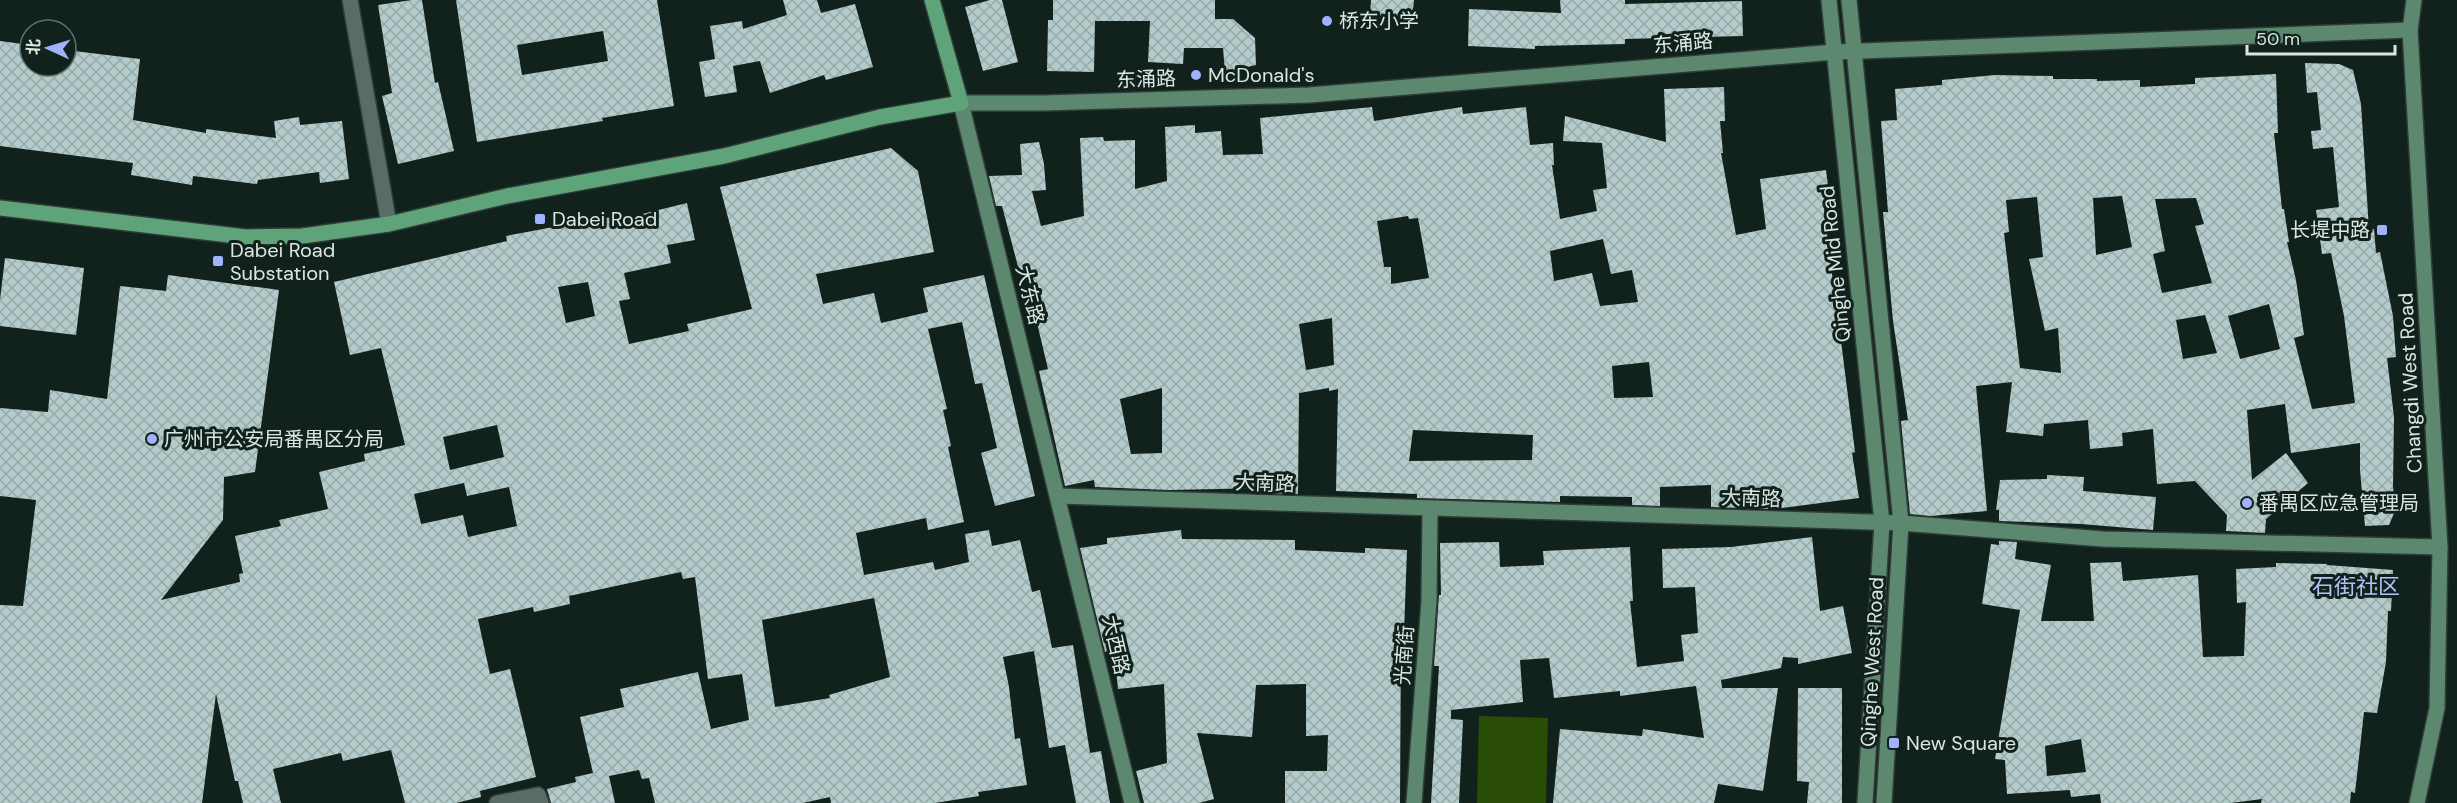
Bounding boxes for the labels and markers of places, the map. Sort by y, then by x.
place label: 桥东小学 [1339,8,1419,34]
marker: 桥东小学 [1320,14,1334,28]
place label: McDonald's [1208,62,1314,88]
marker: McDonald's [1189,68,1203,82]
place label: Dabei Road [552,206,657,232]
marker: Dabei Road [533,212,547,226]
place label: 长堤中路 [2290,217,2370,243]
marker: 长堤中路 [2375,223,2389,237]
place label: Dabei Road Substation [230,237,335,286]
marker: Dabei Road Substation [211,254,225,268]
place label: 广州市公安局番禺区分局 [164,426,384,452]
marker: 广州市公安局番禺区分局 [145,432,159,446]
place label: 番禺区应急管理局 [2259,490,2419,516]
marker: 番禺区应急管理局 [2240,496,2254,510]
place label: New Square [1906,730,2016,756]
marker: New Square [1887,736,1901,750]

